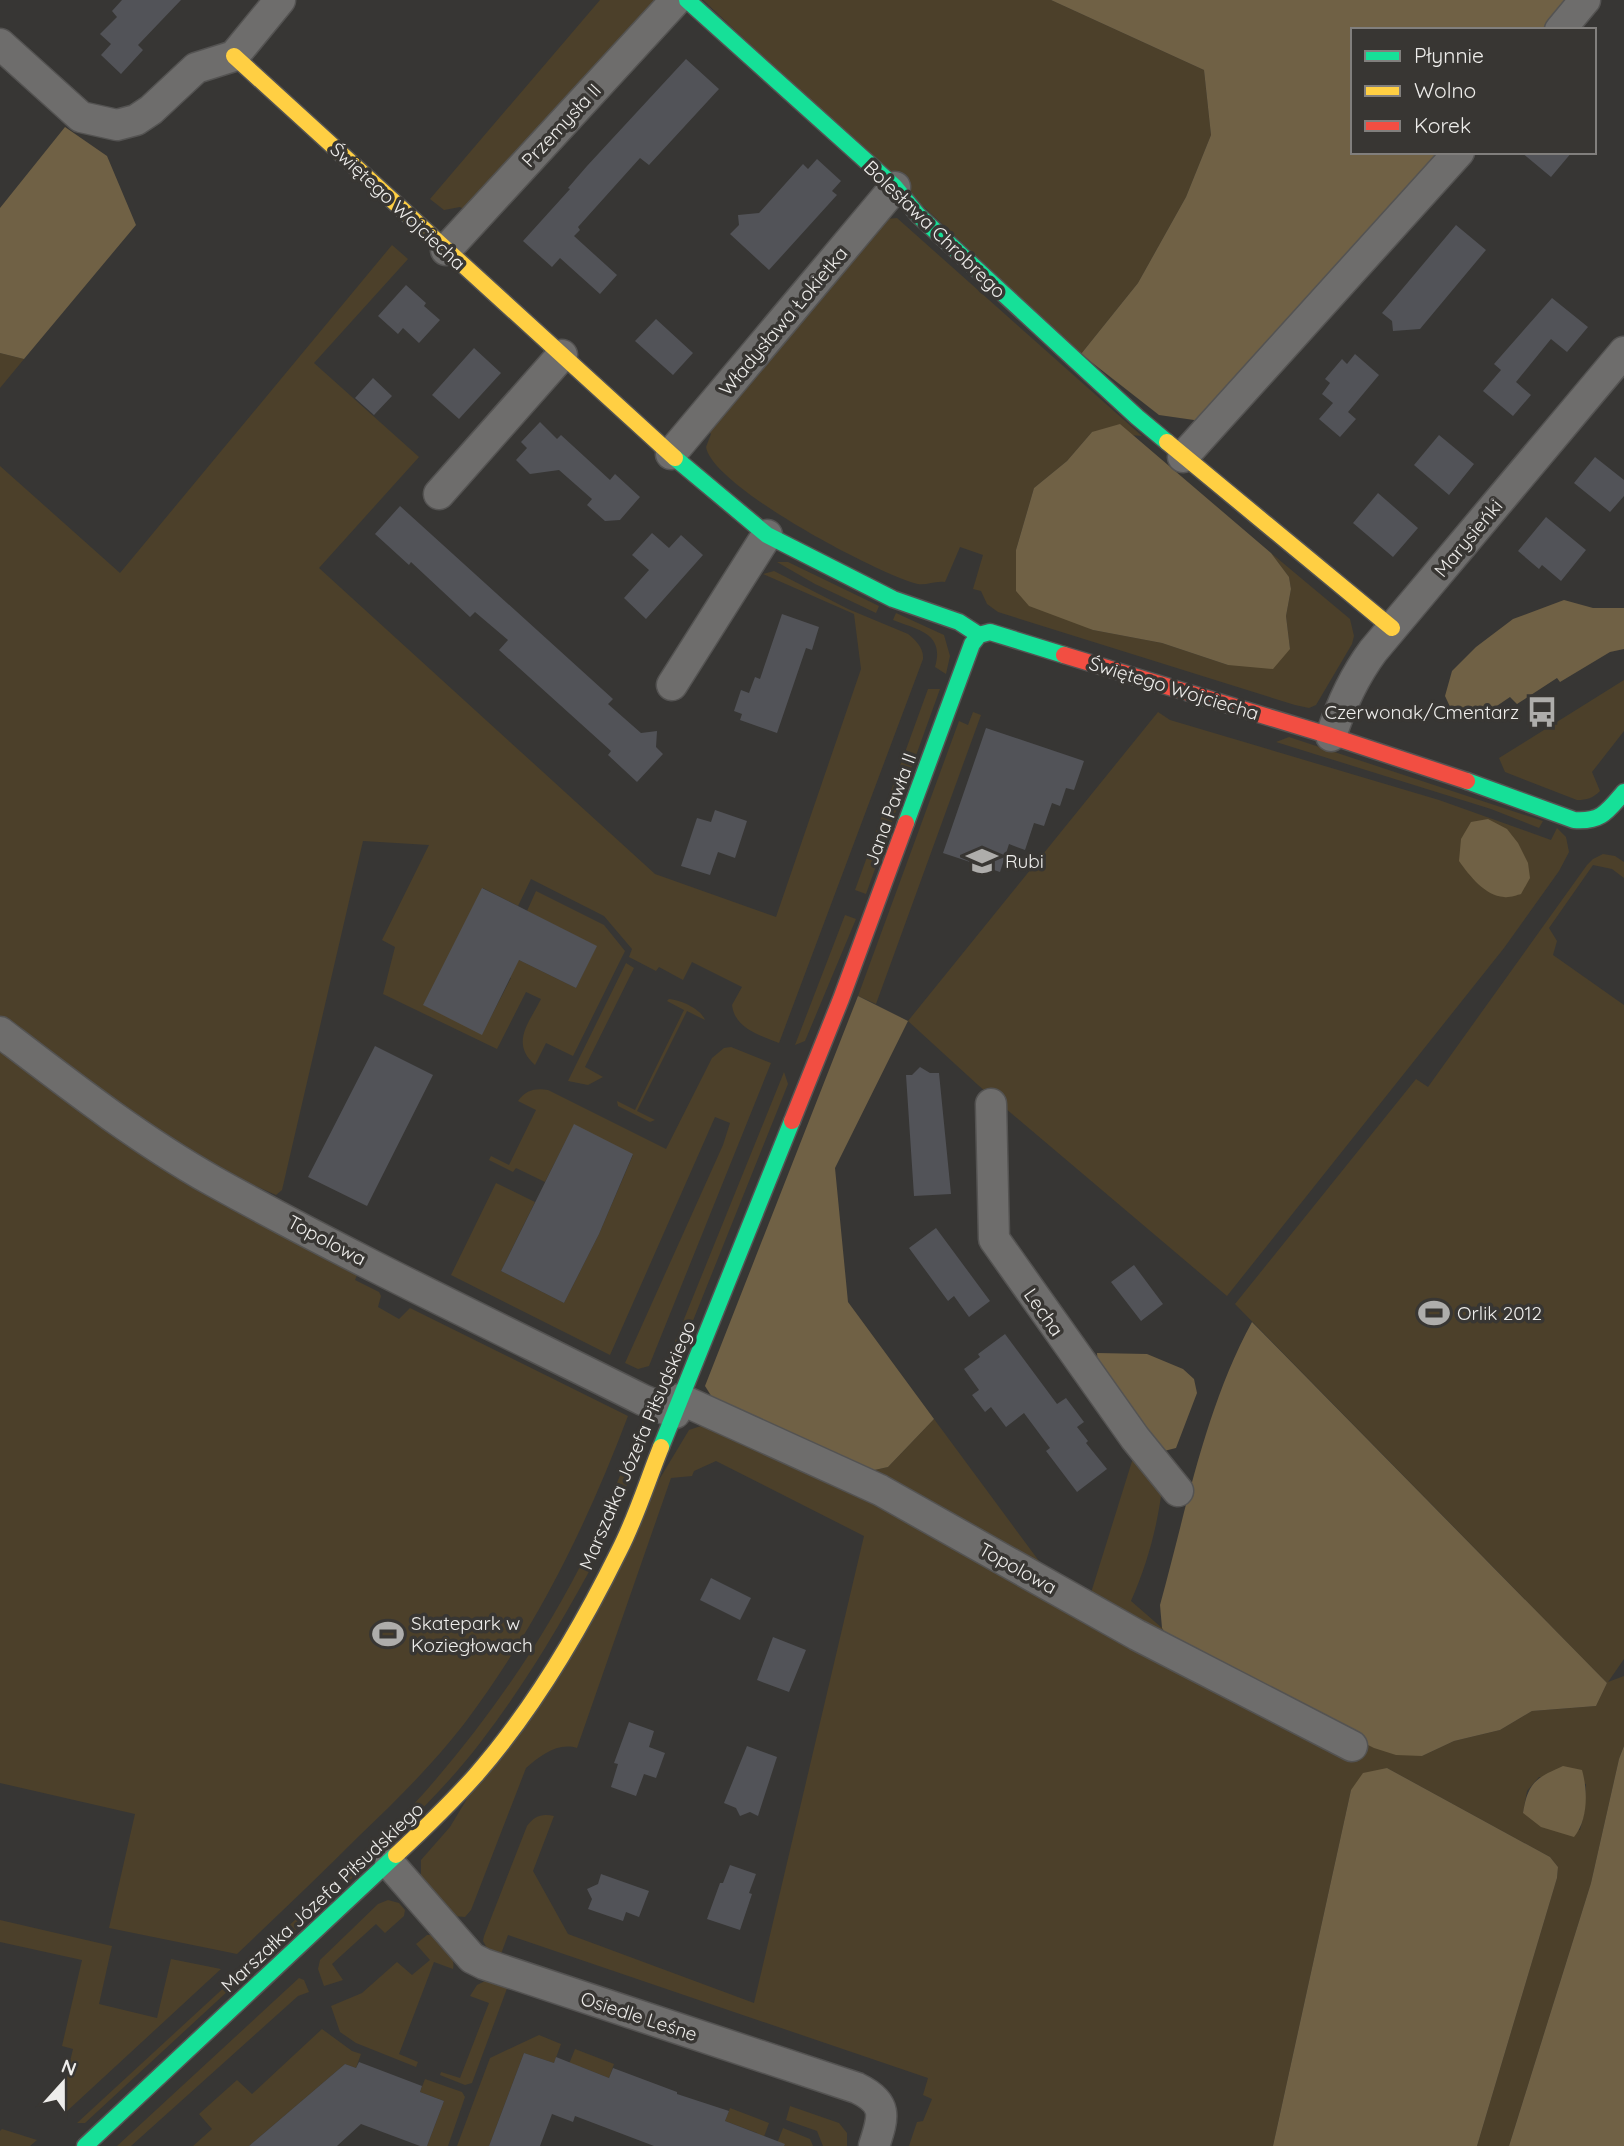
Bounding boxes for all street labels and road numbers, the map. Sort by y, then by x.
street label: Przemysła II [516,78,606,172]
street label: Świętego Wojciecha [325,137,471,275]
street label: Bolesława Chrobrego [859,155,1011,303]
street label: Władysława Łokietka [714,241,852,401]
street label: Marysieńki [1429,494,1507,582]
street label: Świętego Wojciecha [1086,651,1262,725]
street label: Jana Pawła II [859,750,921,868]
street label: Topolowa [284,1209,370,1271]
street label: Lecha [1019,1283,1069,1341]
street label: Marszałka Józefa Piłsudskiego [574,1317,700,1573]
street label: Topolowa [975,1537,1061,1599]
street label: Marszałka Józefa Piłsudskiego [216,1797,428,1997]
street label: Osiedle Leśne [578,1986,700,2046]

